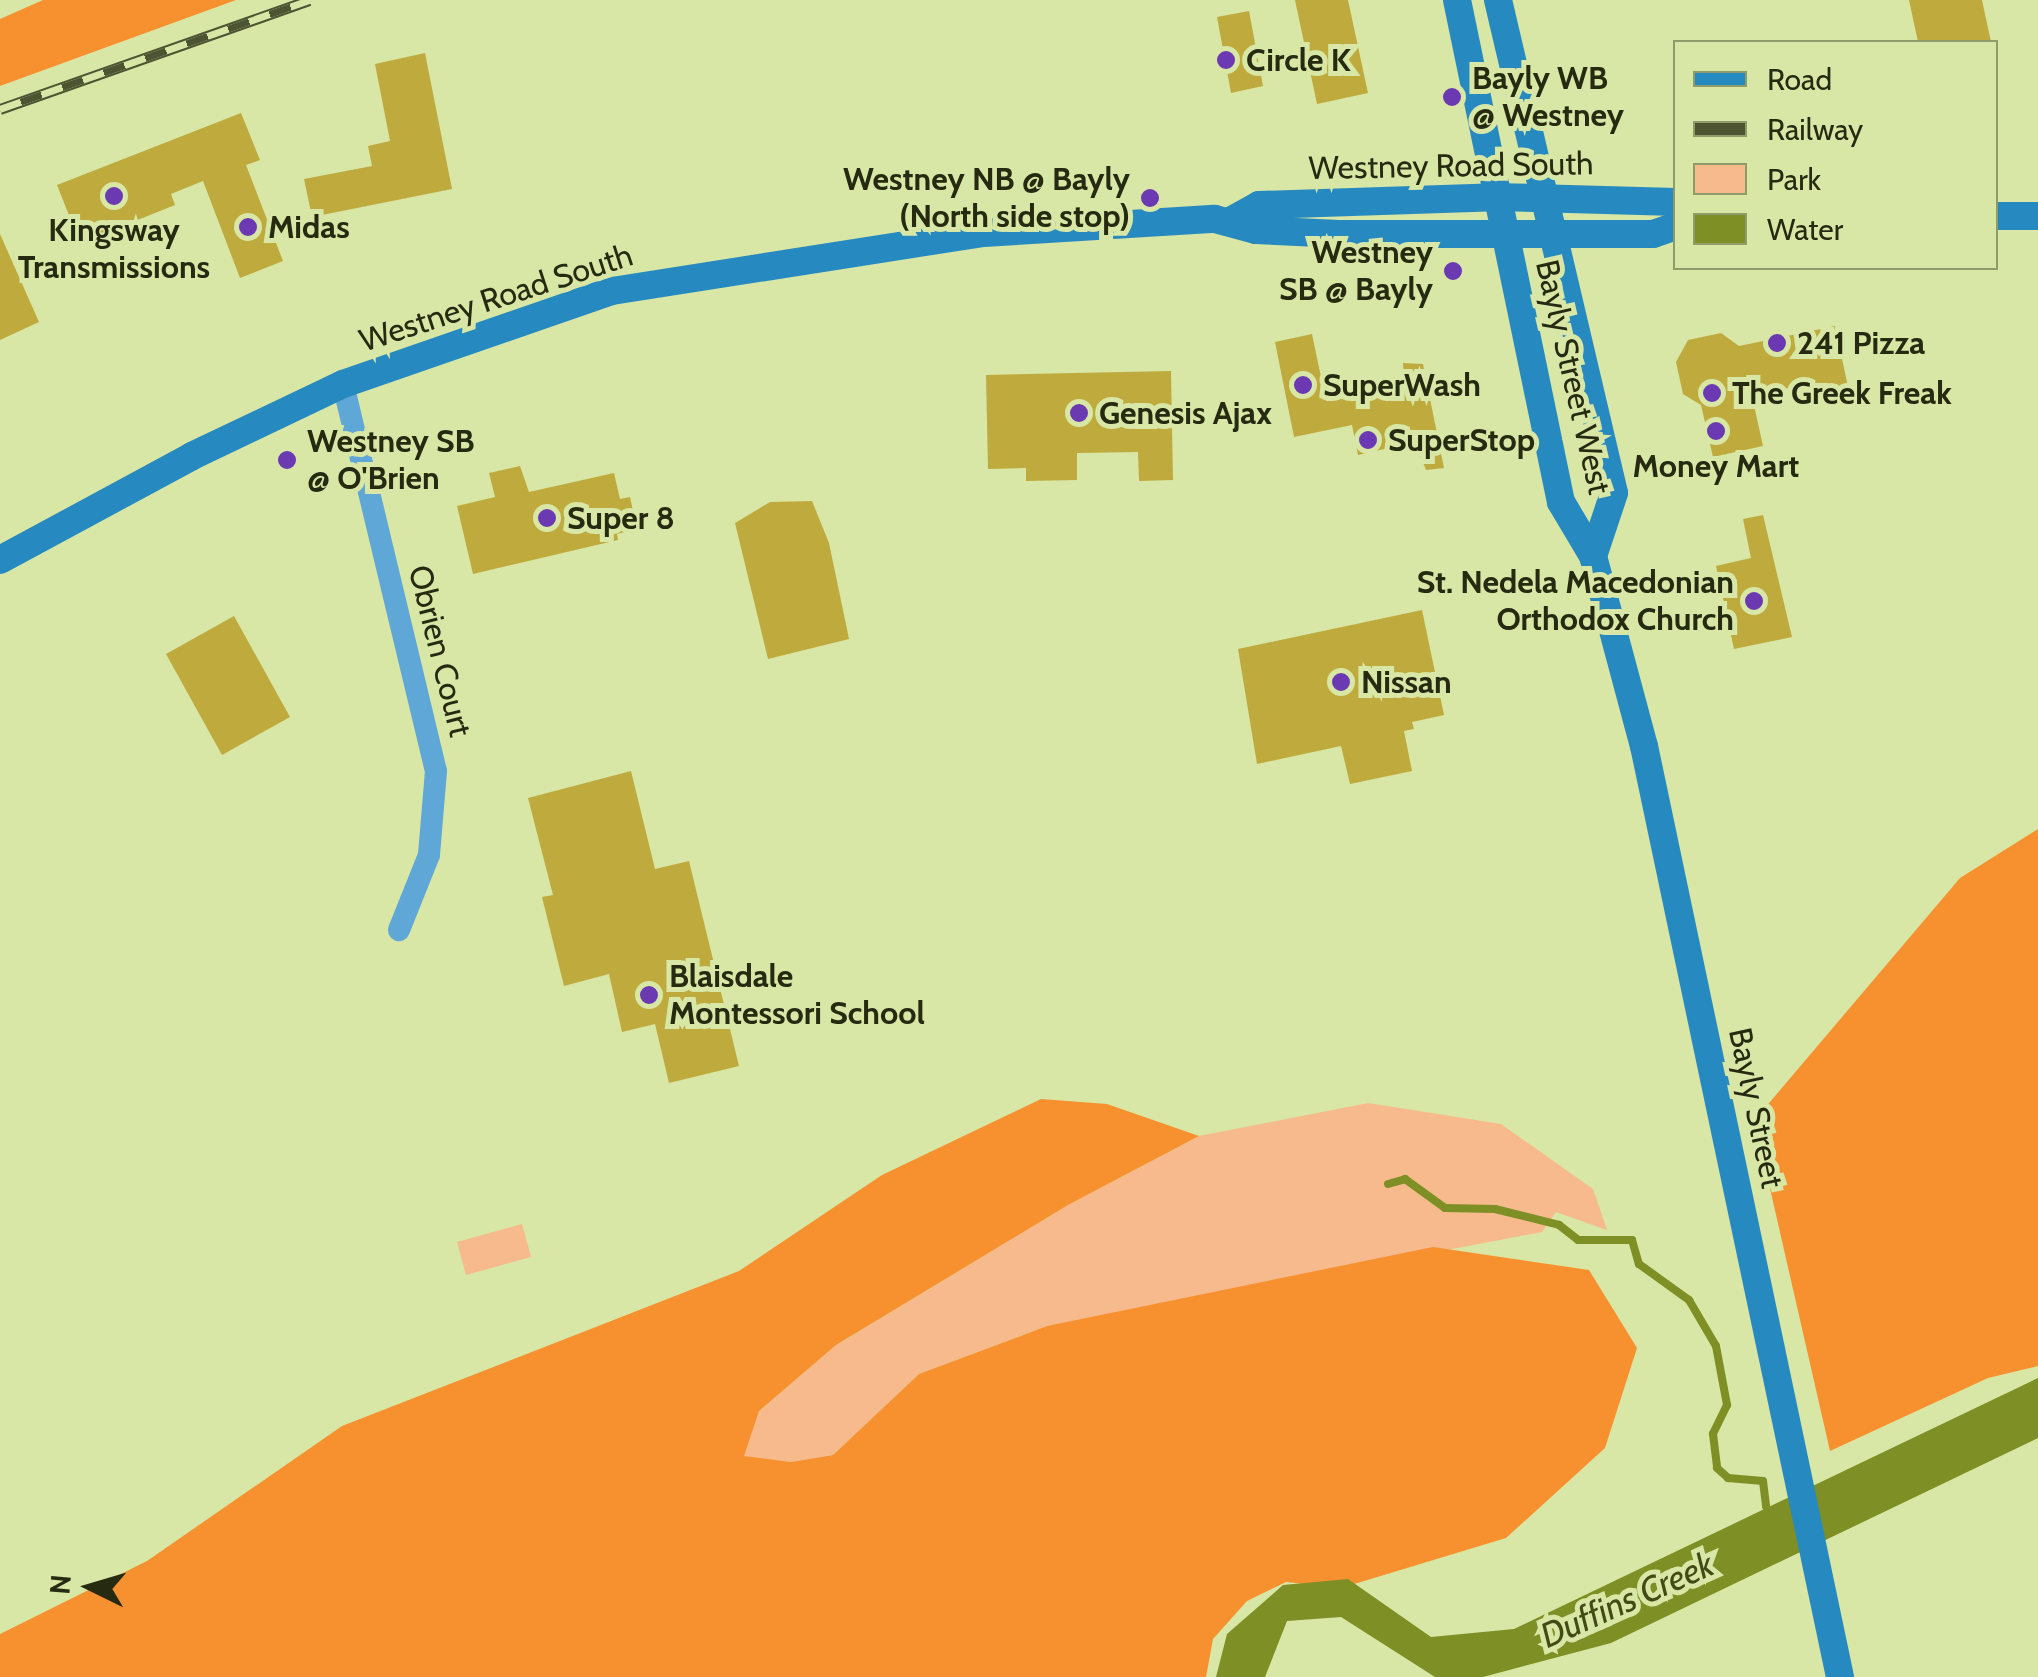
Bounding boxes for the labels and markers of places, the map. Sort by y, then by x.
place label: Circle K [1246,41,1351,79]
marker: Circle K [1215,49,1237,71]
place label: Bayly WB @ Westney [1472,60,1624,135]
marker: Bayly WB @ Westney [1441,86,1463,108]
place label: Westney NB @ Bayly (North side stop) [843,161,1130,236]
marker: Kingsway Transmissions [103,185,125,207]
marker: Westney NB @ Bayly (North side stop) [1139,187,1161,209]
place label: Midas [268,208,350,246]
place label: Kingsway Transmissions [18,212,210,287]
marker: Midas [237,216,259,238]
place label: Westney SB @ Bayly [1279,234,1433,309]
marker: Westney SB @ Bayly [1442,260,1464,282]
place label: 241 Pizza [1797,324,1925,362]
marker: 241 Pizza [1766,332,1788,354]
place label: SuperWash [1323,366,1481,404]
marker: SuperWash [1292,374,1314,396]
place label: The Greek Freak [1732,374,1952,412]
marker: The Greek Freak [1701,382,1723,404]
place label: Genesis Ajax [1099,394,1272,432]
marker: Genesis Ajax [1068,402,1090,424]
marker: Money Mart [1705,420,1727,442]
place label: SuperStop [1388,421,1535,459]
place label: Westney SB @ O'Brien [307,423,474,498]
marker: SuperStop [1357,429,1379,451]
place label: Money Mart [1633,447,1799,485]
marker: Westney SB @ O'Brien [276,449,298,471]
place label: Super 8 [567,499,675,537]
marker: Super 8 [536,507,558,529]
place label: St. Nedela Macedonian Orthodox Church [1417,564,1734,639]
marker: St. Nedela Macedonian Orthodox Church [1743,590,1765,612]
place label: Nissan [1361,663,1452,701]
marker: Nissan [1330,671,1352,693]
place label: Blaisdale Montessori School [669,958,925,1033]
marker: Blaisdale Montessori School [638,984,660,1006]

